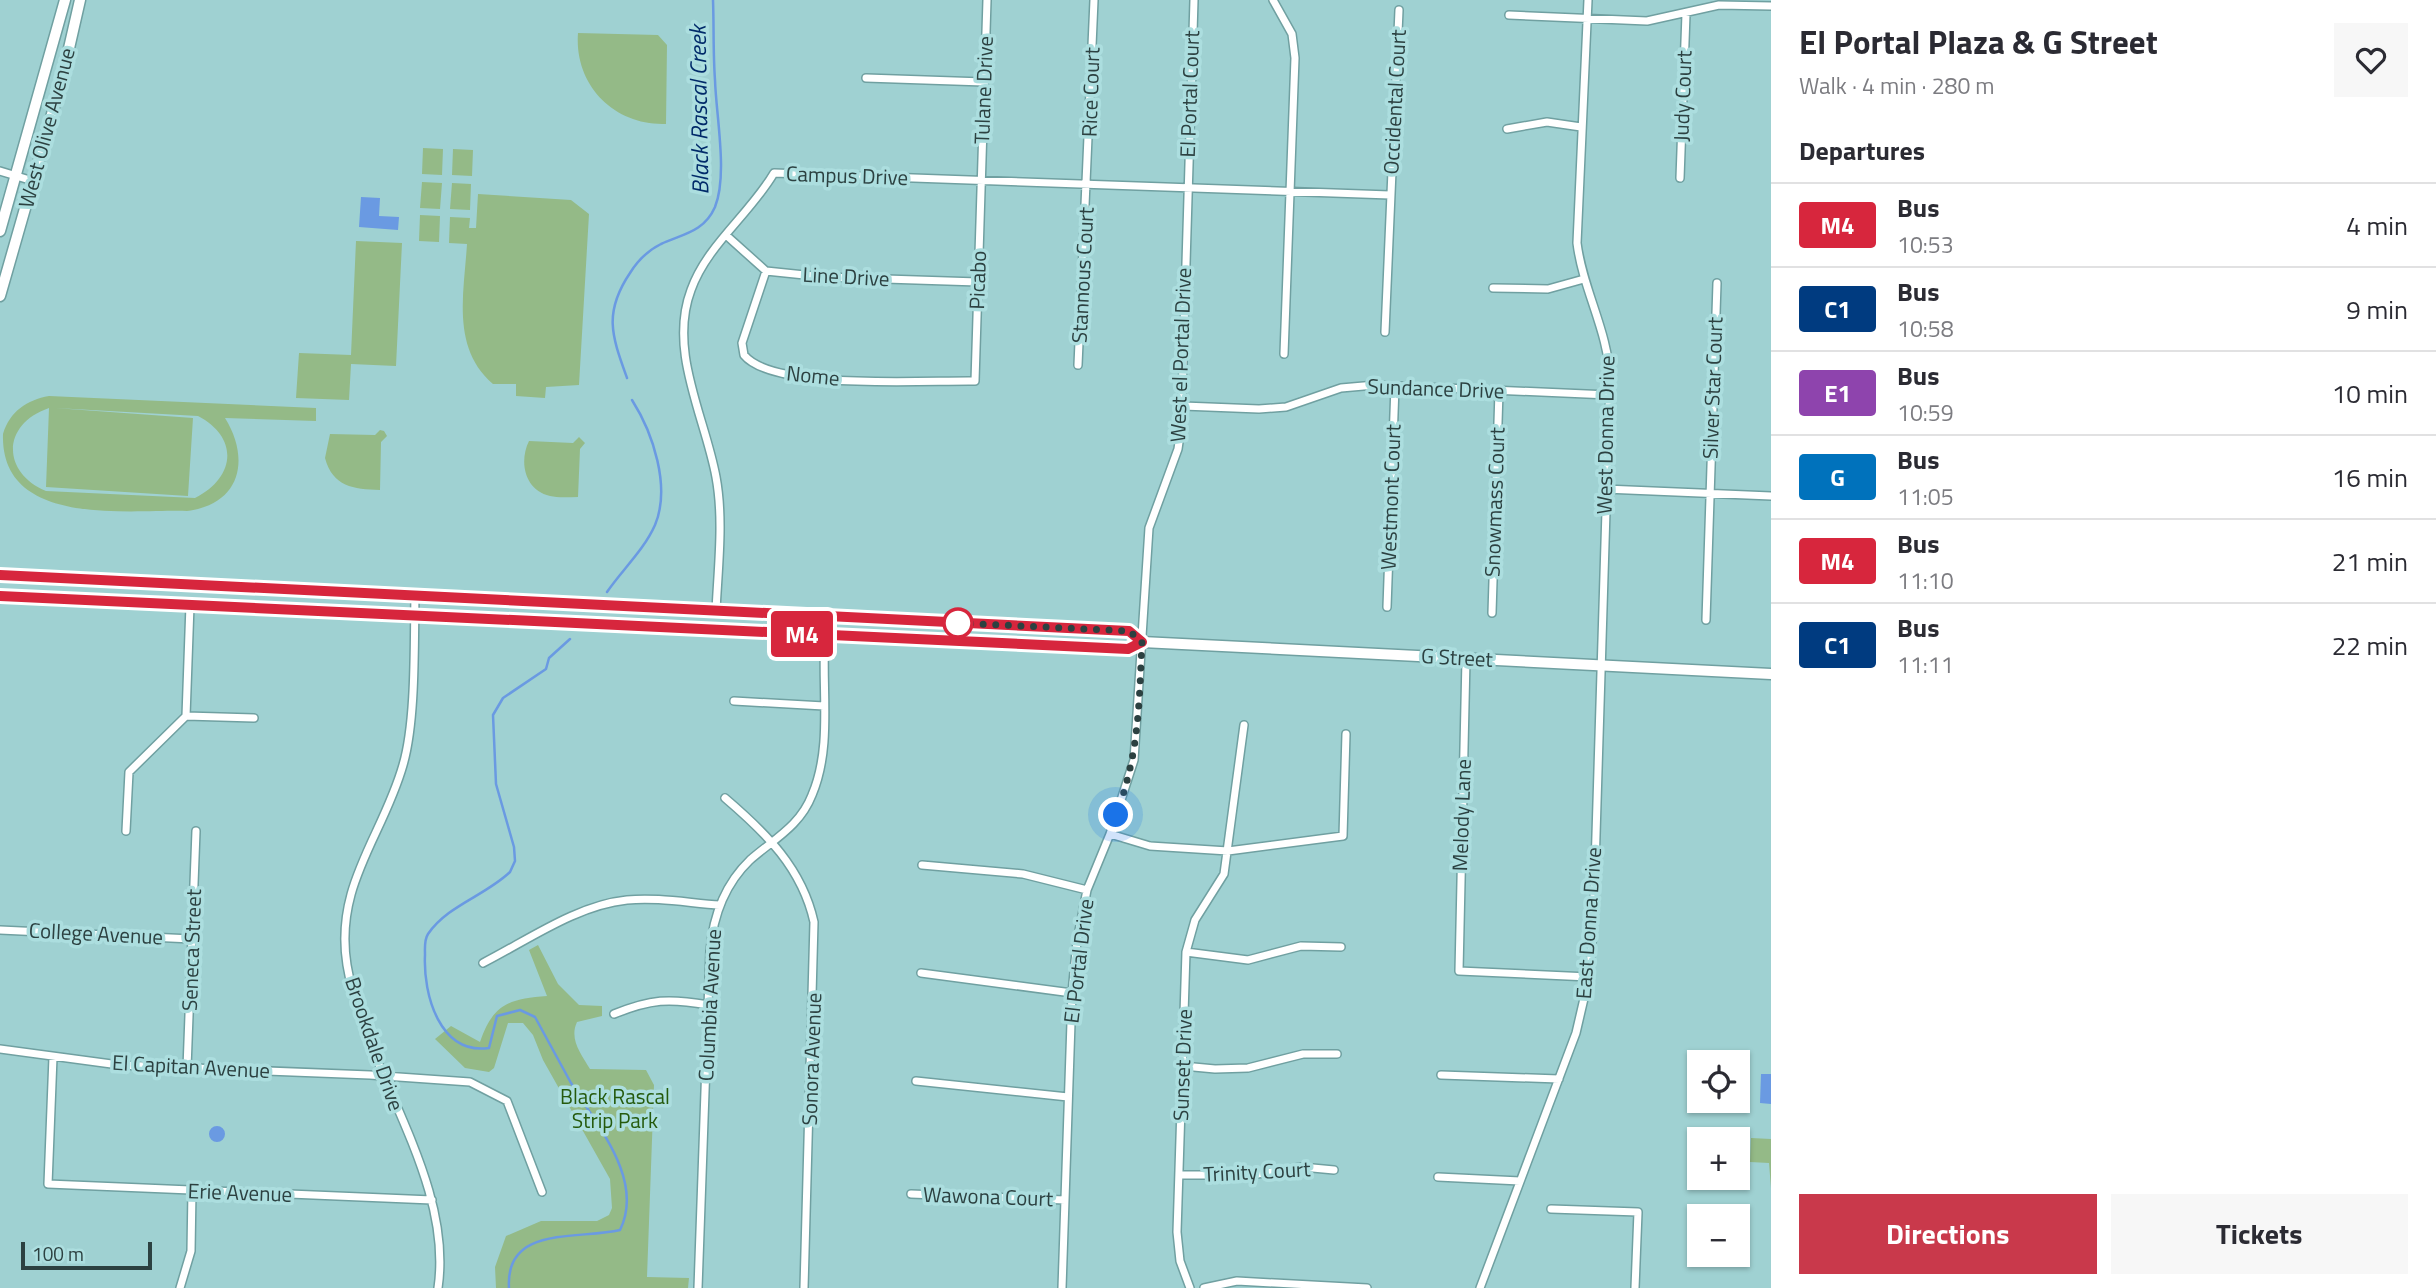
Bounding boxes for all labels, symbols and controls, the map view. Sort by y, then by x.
text: El Portal Plaza & G Street [1799,17,2158,67]
water label: Black Rascal Creek [679,22,717,195]
button: heart [2334,23,2408,97]
street label: Occidental Court [1374,28,1414,175]
street label: El Portal Court [1171,29,1207,158]
street label: Tulane Drive [965,35,1001,145]
street label: West Olive Avenue [9,44,83,211]
street label: Rice Court [1072,46,1108,137]
street label: Judy Court [1664,49,1700,142]
text: Walk · 4 min · 280 m [1799,68,1995,103]
text: Departures [1799,131,1925,170]
street label: Campus Drive [785,157,909,193]
text: Bus [1897,188,1939,227]
street label: Stannous Court [1062,205,1102,344]
text: 4 min [2346,206,2408,245]
text: M4 [1820,207,1855,243]
text: 10:53 [1897,227,1954,262]
street label: Picabo [960,250,994,310]
street label: Line Drive [802,258,890,294]
street label: West el Portal Drive [1161,267,1199,443]
text: Bus [1897,272,1939,311]
text: 9 min [2346,290,2408,329]
text: C1 [1824,291,1851,327]
text: 10:58 [1897,311,1954,346]
street label: Silver Star Court [1694,316,1730,460]
street label: West Donna Drive [1588,355,1622,515]
street label: Nome [785,356,841,394]
text: Bus [1897,356,1939,395]
street label: Sundance Drive [1367,370,1505,406]
text: 10 min [2332,374,2408,413]
text: E1 [1824,375,1851,411]
text: 10:59 [1897,395,1954,430]
street label: Westmont Court [1371,423,1409,570]
street label: Snowmass Court [1475,426,1513,577]
text: Bus [1897,440,1939,479]
text: 16 min [2332,458,2408,497]
text: G [1830,459,1845,495]
text: 11:05 [1897,479,1954,514]
text: Bus [1897,524,1939,563]
text: 21 min [2332,542,2408,581]
text: M4 [1820,543,1855,579]
text: 11:10 [1897,563,1954,598]
unlabelled marker [943,608,973,638]
text: Bus [1897,608,1939,647]
line badge: M4 [770,611,834,657]
text: M4 [785,616,819,652]
text: 22 min [2332,626,2408,665]
text: C1 [1824,627,1851,663]
street label: G Street [1420,639,1494,675]
text: 11:11 [1897,647,1954,682]
street label: Melody Lane [1443,758,1479,872]
your location [1098,797,1133,832]
street label: East Donna Drive [1567,846,1609,1000]
street label: Seneca Street [173,888,209,1012]
street label: El Portal Drive [1055,897,1102,1025]
street label: College Avenue [28,914,164,952]
street label: Columbia Avenue [689,928,729,1082]
street label: Brookdale Drive [337,972,413,1115]
street label: Sonora Avenue [793,992,829,1126]
street label: Sunset Drive [1164,1008,1200,1122]
street label: El Capitan Avenue [111,1046,271,1086]
map controls [1687,1050,1750,1267]
button: locate [1687,1050,1750,1113]
park label: Black Rascal Strip Park [560,1080,670,1136]
button: + [1687,1127,1750,1190]
street label: Trinity Court [1203,1152,1312,1190]
street label: Erie Avenue [187,1174,293,1210]
street label: Wawona Court [922,1178,1054,1214]
button: Directions [1799,1194,2097,1274]
button: Tickets [2111,1194,2408,1274]
button: − [1687,1204,1750,1267]
scale bar [21,1239,152,1271]
text: 100 m [32,1239,84,1268]

